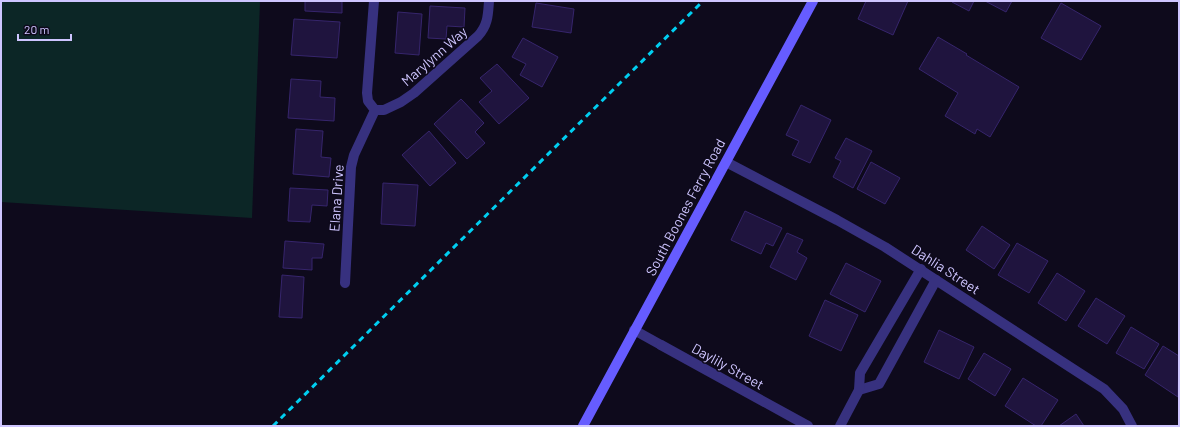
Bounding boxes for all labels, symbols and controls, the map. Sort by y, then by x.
scale bar [18,16,71,42]
text: 20 m [24,22,50,36]
street label: Marylynn Way [398,22,471,89]
street label: South Boones Ferry Road [642,136,728,278]
street label: Elana Drive [325,164,347,232]
street label: Dahlia Street [909,241,983,297]
street label: Daylily Street [689,339,767,393]

